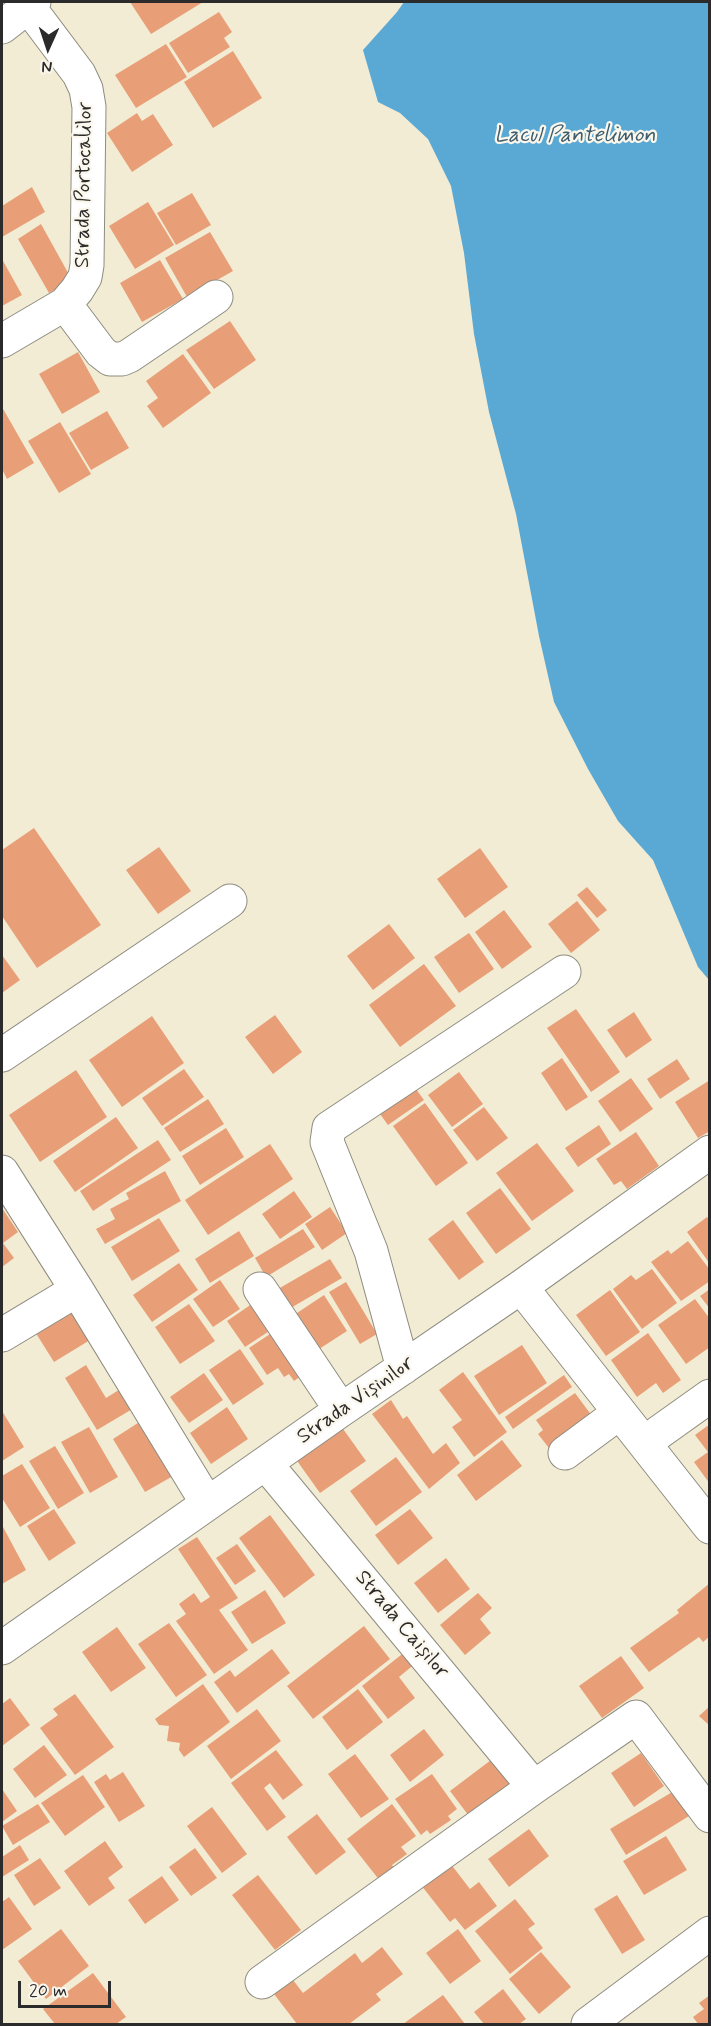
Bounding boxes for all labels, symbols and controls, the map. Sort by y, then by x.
north arrow [18,18,78,78]
text: N [41,56,53,77]
street label: Strada Portocalilor [71,102,99,268]
water label: Lacul Pantelimon [494,123,656,149]
street label: Strada Vișinilor [293,1352,419,1450]
street label: Strada Caișilor [349,1566,453,1684]
scale bar [21,1969,114,2007]
text: 20 m [29,1979,67,2003]

